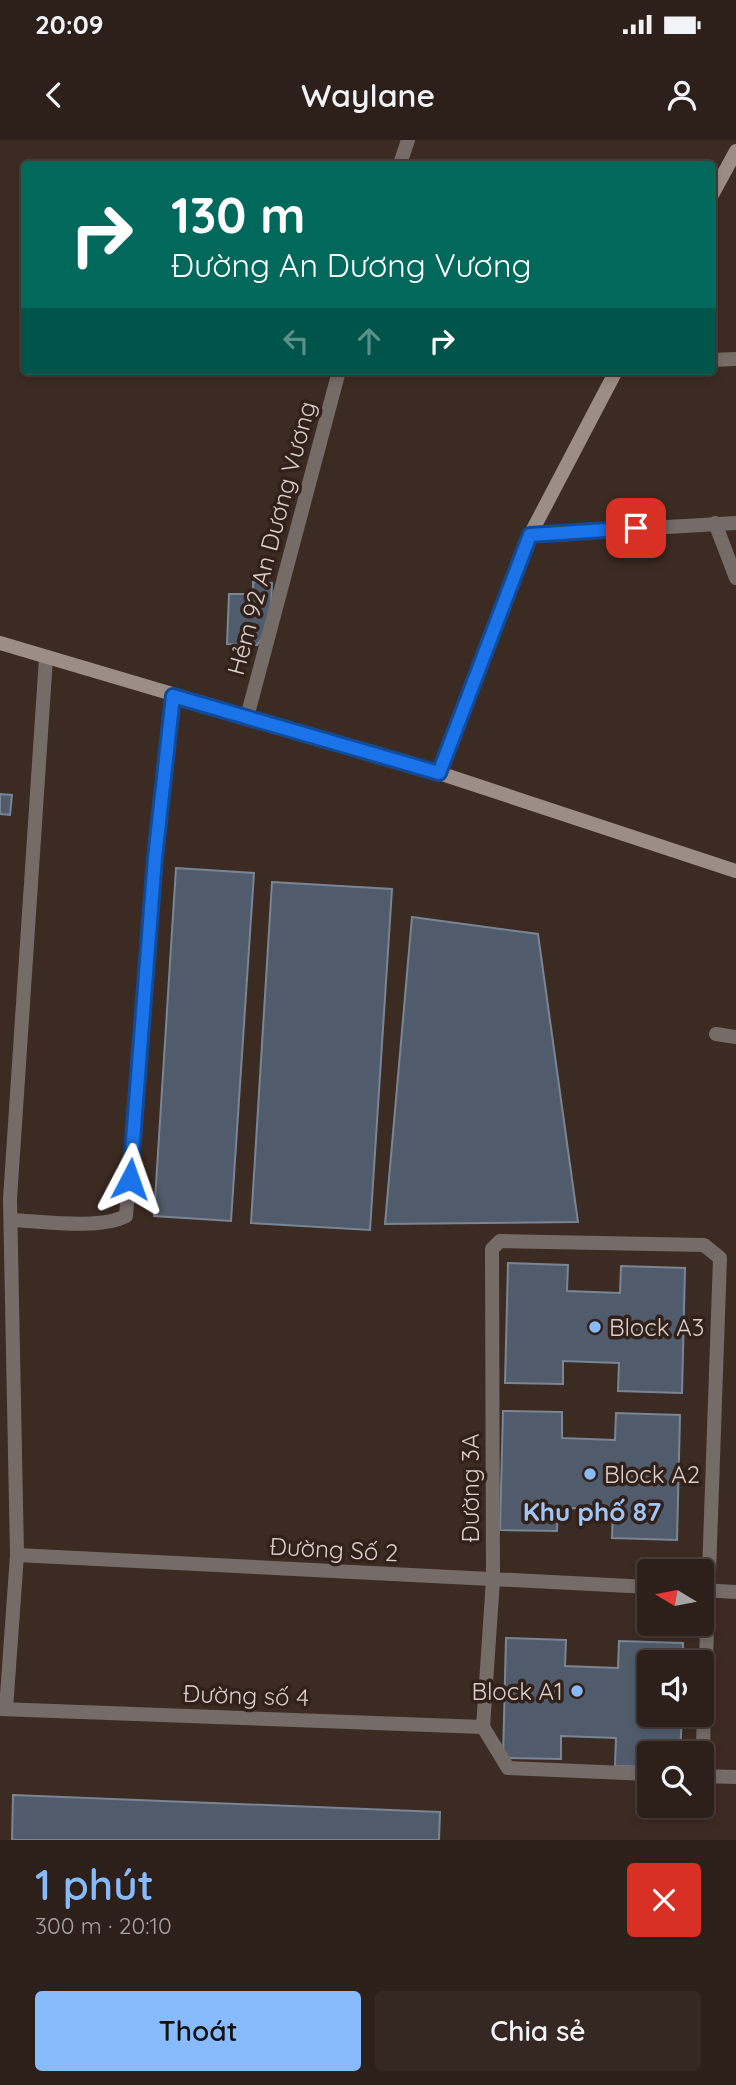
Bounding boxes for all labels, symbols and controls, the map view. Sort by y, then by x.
text: 20:09 [35,8,104,41]
text: Waylane [301,75,435,115]
icon: back [35,76,73,114]
icon: person [663,76,701,114]
text: 130 m [171,184,305,245]
icon: right [56,189,147,280]
text: Đường An Dương Vương [171,245,531,285]
icon: left [277,322,315,360]
icon: ahead [350,322,388,360]
icon: right [423,322,461,360]
street label: Hẻm 92 An Dương Vương [220,398,322,678]
pin [606,498,666,558]
icon: arrive [617,509,655,547]
position arrow [93,1142,167,1216]
place label: Block A3 [609,1312,704,1342]
marker: Block A3 [587,1319,603,1335]
street label: Đường 3A [455,1434,485,1542]
place label: Block A2 [604,1459,700,1489]
marker: Block A2 [582,1466,598,1482]
district label: Khu phố 87 [523,1495,661,1528]
street label: Đường Số 2 [269,1531,399,1567]
north arrow [637,1559,714,1636]
map controls [637,1559,714,1818]
button: sound [637,1650,714,1727]
place label: Block A1 [471,1676,563,1706]
street label: Đường số 4 [183,1678,309,1712]
marker: Block A1 [569,1683,585,1699]
button: search [637,1741,714,1818]
text: 1 phút [35,1858,154,1911]
button: close [627,1863,701,1937]
text: 300 m · 20:10 [35,1911,172,1940]
button: Thoát [35,1991,361,2071]
button: Chia sẻ [375,1991,701,2071]

